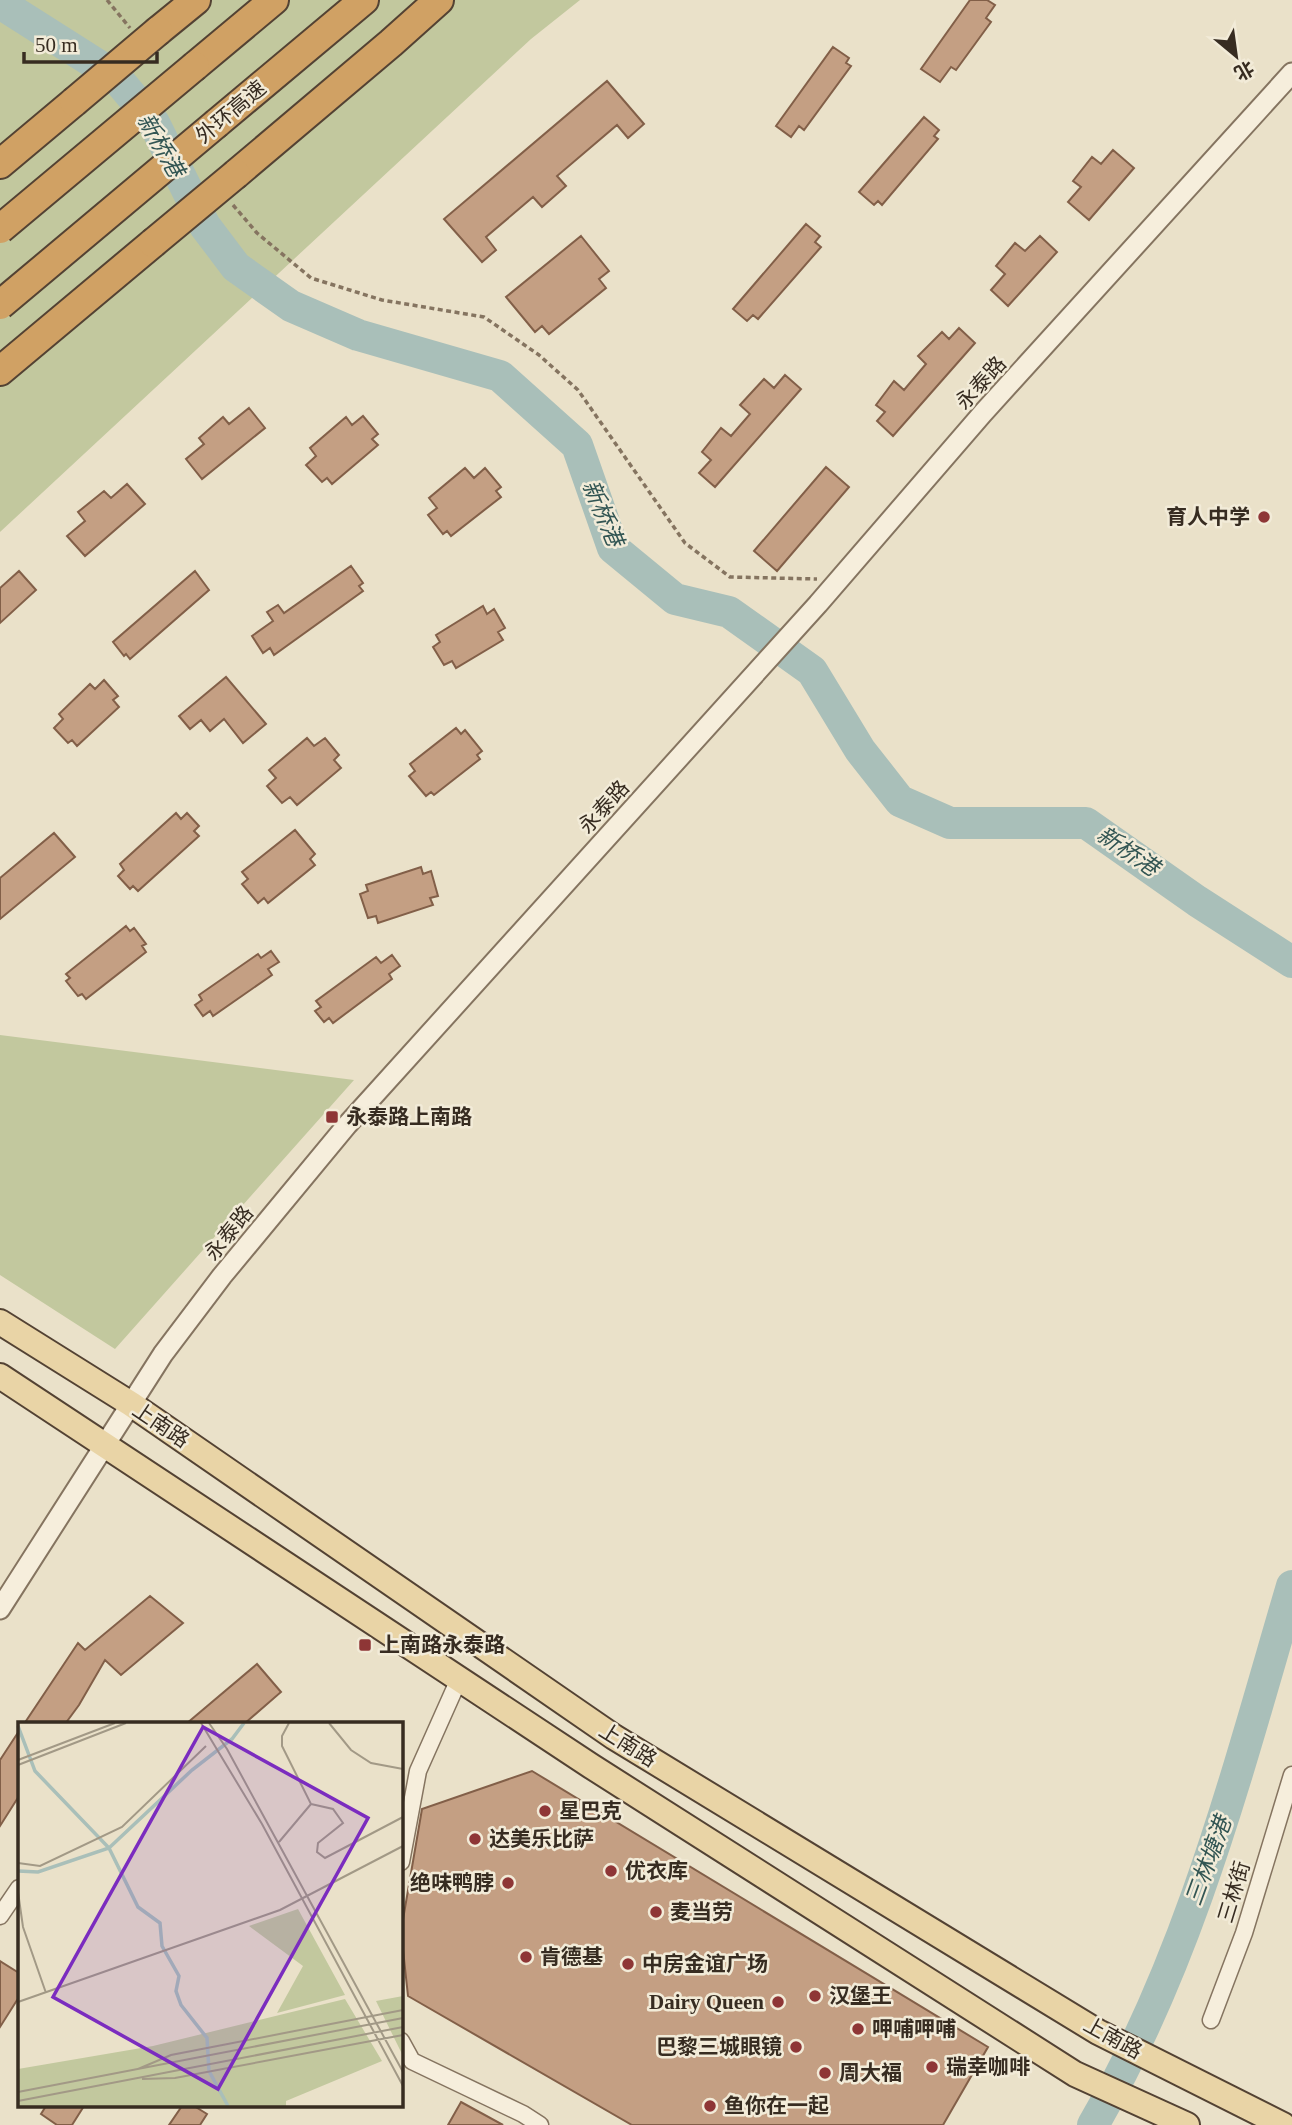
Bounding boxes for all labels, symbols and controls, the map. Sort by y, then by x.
scale bar [24,21,158,65]
north arrow [1201,21,1271,91]
text: 50 m [35,33,78,57]
text: 北 [1231,57,1257,84]
street label: 外环高速 [191,76,271,148]
water label: 新桥港 [132,109,190,184]
street label: 永泰路 [951,352,1011,414]
water label: 新桥港 [578,477,629,553]
place label: 育人中学 [1166,505,1250,529]
marker: 育人中学 [1256,509,1272,525]
street label: 永泰路 [574,776,634,838]
water label: 新桥港 [1092,822,1166,883]
place label: 永泰路上南路 [346,1105,472,1129]
marker: 永泰路上南路 [324,1109,340,1125]
street label: 永泰路 [200,1201,258,1265]
street label: 上南路 [128,1397,194,1453]
place label: 上南路永泰路 [379,1633,505,1657]
marker: 上南路永泰路 [357,1637,373,1653]
street label: 上南路 [595,1718,661,1772]
inset map [18,1722,402,2108]
place label: 星巴克 [559,1799,622,1823]
marker: 星巴克 [537,1803,553,1819]
water label: 三林塘港 [1181,1811,1237,1909]
place label: 达美乐比萨 [489,1827,594,1851]
marker: 达美乐比萨 [467,1831,483,1847]
street label: 三林街 [1213,1858,1255,1926]
place label: 优衣库 [625,1859,688,1883]
marker: 优衣库 [603,1863,619,1879]
place label: 绝味鸭脖 [410,1871,494,1895]
marker: 绝味鸭脖 [500,1875,516,1891]
place label: 麦当劳 [670,1900,733,1924]
marker: 麦当劳 [648,1904,664,1920]
place label: 肯德基 [540,1945,603,1969]
marker: 肯德基 [518,1949,534,1965]
place label: 中房金谊广场 [642,1952,768,1976]
marker: 中房金谊广场 [620,1956,636,1972]
place label: 汉堡王 [829,1984,892,2008]
marker: 汉堡王 [807,1988,823,2004]
place label: Dairy Queen [649,1990,764,2014]
marker: Dairy Queen [770,1994,786,2010]
street label: 上南路 [1080,2012,1146,2064]
place label: 呷哺呷哺 [872,2017,956,2041]
marker: 呷哺呷哺 [850,2021,866,2037]
place label: 巴黎三城眼镜 [656,2035,782,2059]
marker: 巴黎三城眼镜 [788,2039,804,2055]
place label: 瑞幸咖啡 [946,2055,1030,2079]
marker: 瑞幸咖啡 [924,2059,940,2075]
place label: 周大福 [839,2061,902,2085]
marker: 周大福 [817,2065,833,2081]
place label: 鱼你在一起 [724,2094,829,2118]
marker: 鱼你在一起 [702,2098,718,2114]

